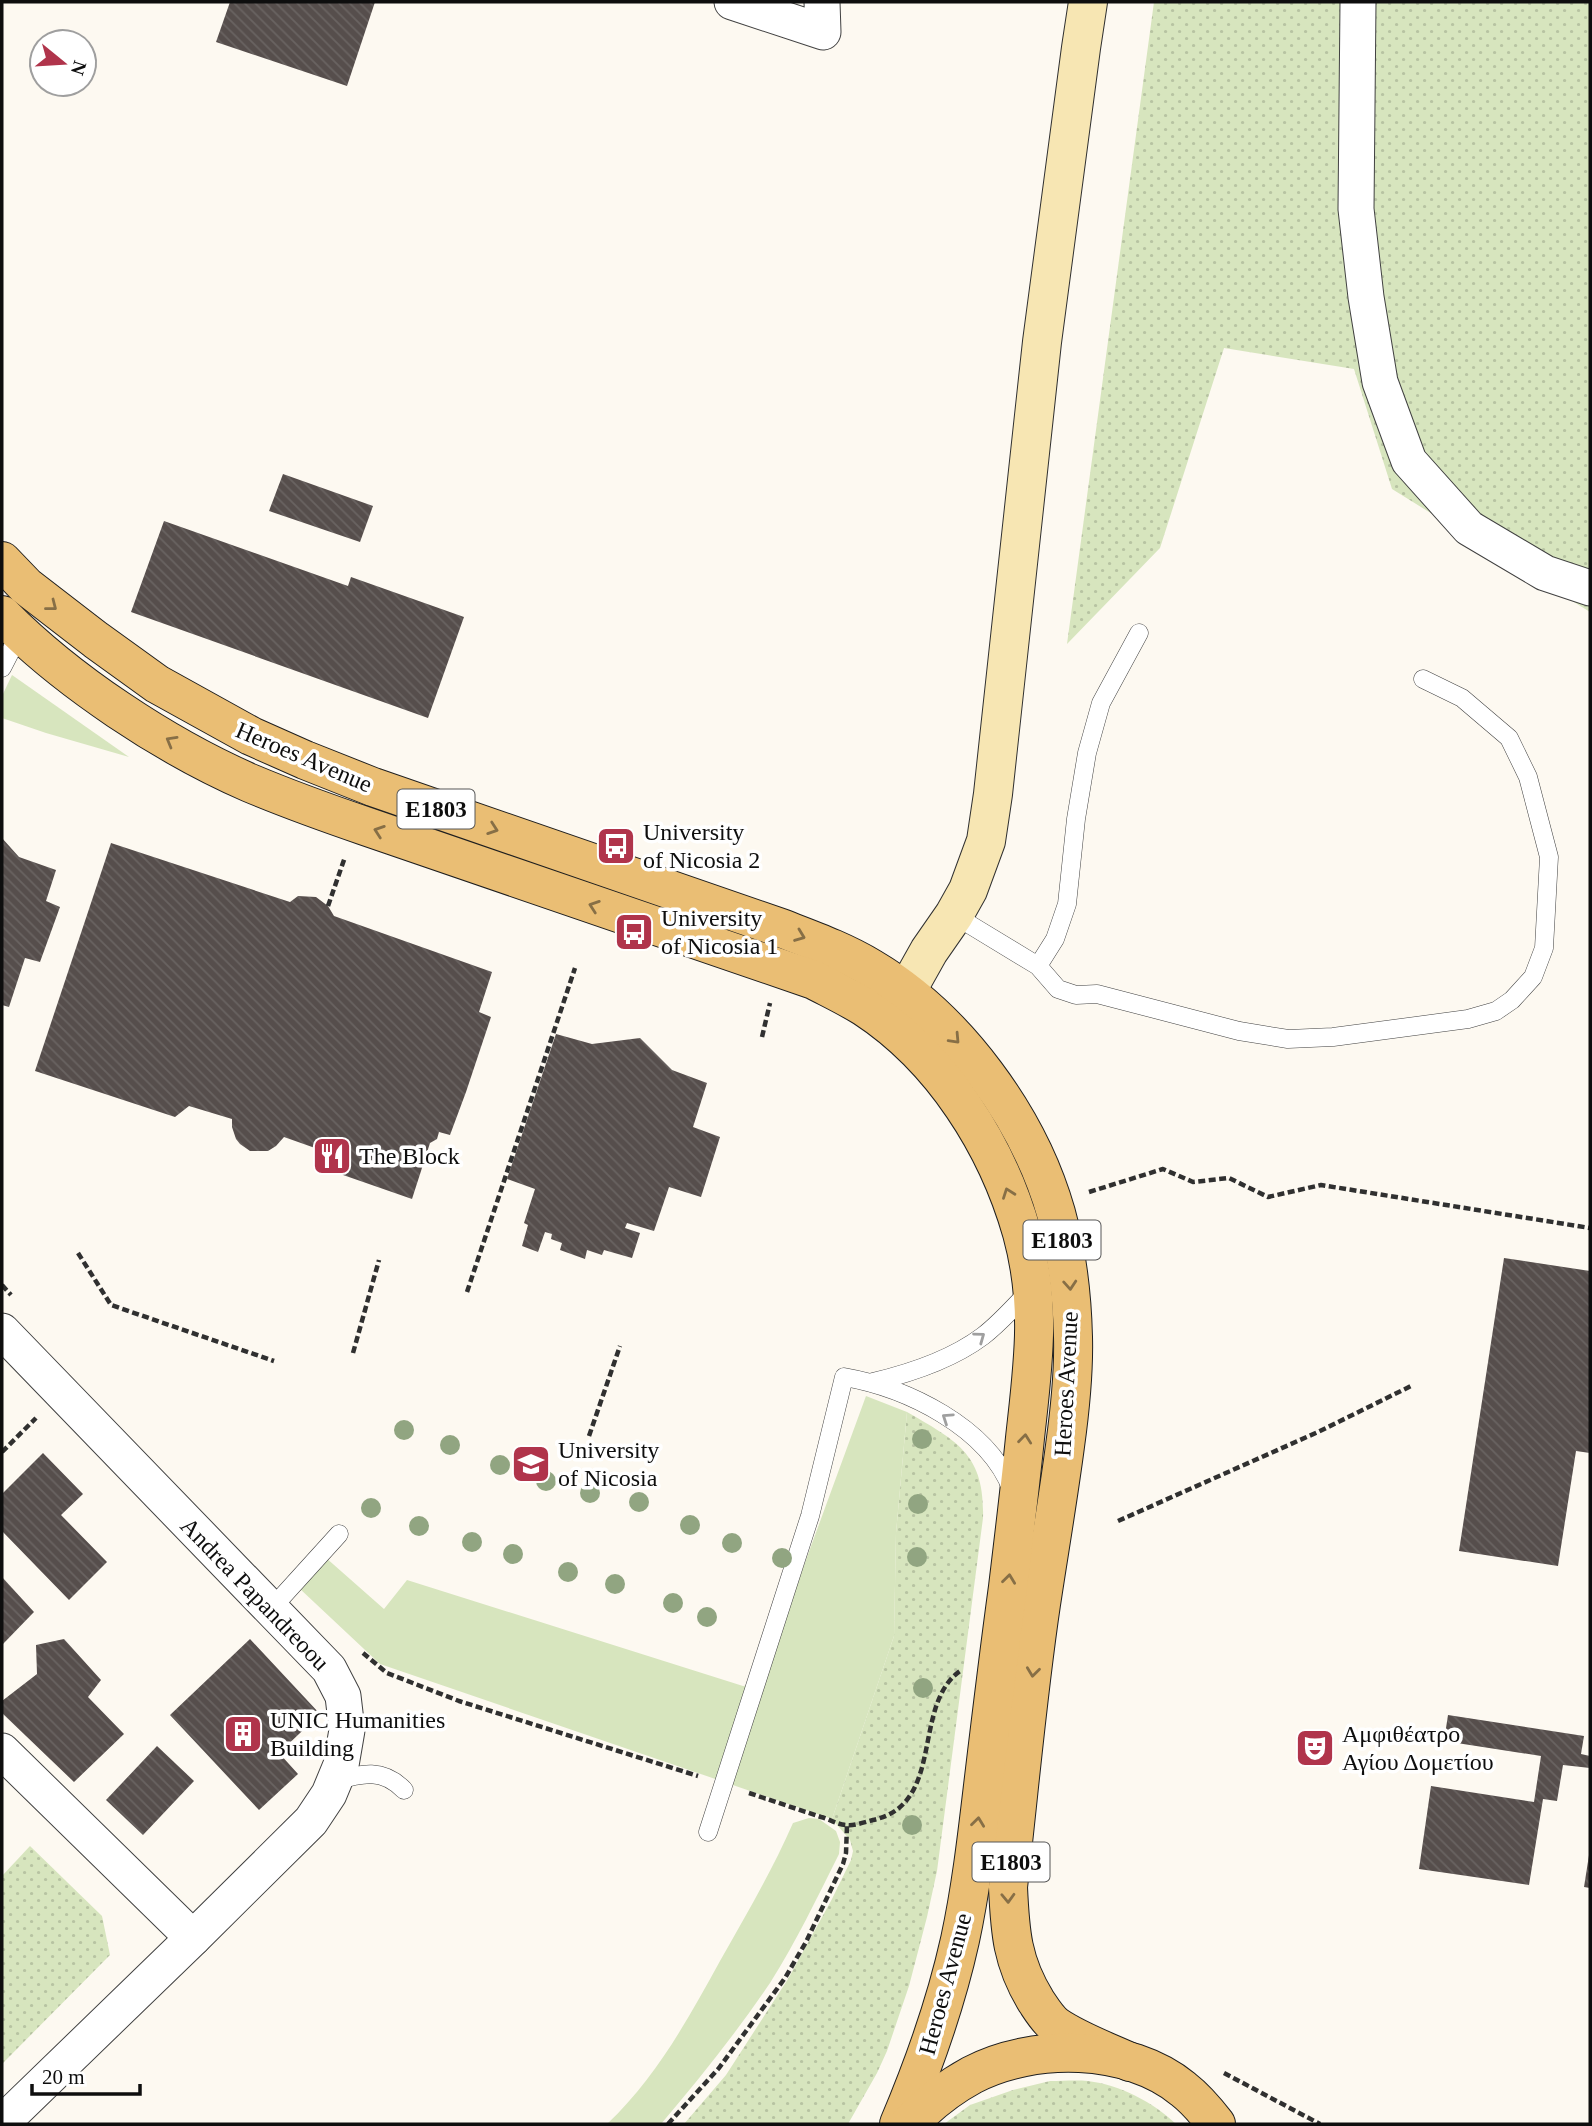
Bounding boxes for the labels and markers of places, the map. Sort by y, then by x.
place label: University of Nicosia 2 [643,819,760,873]
bus stop icon: University of Nicosia 2 [595,825,637,867]
place label: University of Nicosia 1 [661,905,778,959]
bus stop icon: University of Nicosia 1 [613,911,655,953]
restaurant icon: The Block [311,1135,353,1177]
place label: The Block [359,1143,460,1169]
place label: University of Nicosia [558,1437,659,1491]
school or university icon: University of Nicosia [510,1443,552,1485]
place label: UNIC Humanities Building [270,1707,445,1761]
building icon: UNIC Humanities Building [222,1713,264,1755]
place label: Αμφιθέατρο Αγίου Δομετίου [1342,1721,1494,1775]
theatre icon: Αμφιθέατρο Αγίου Δομετίου [1294,1727,1336,1769]

